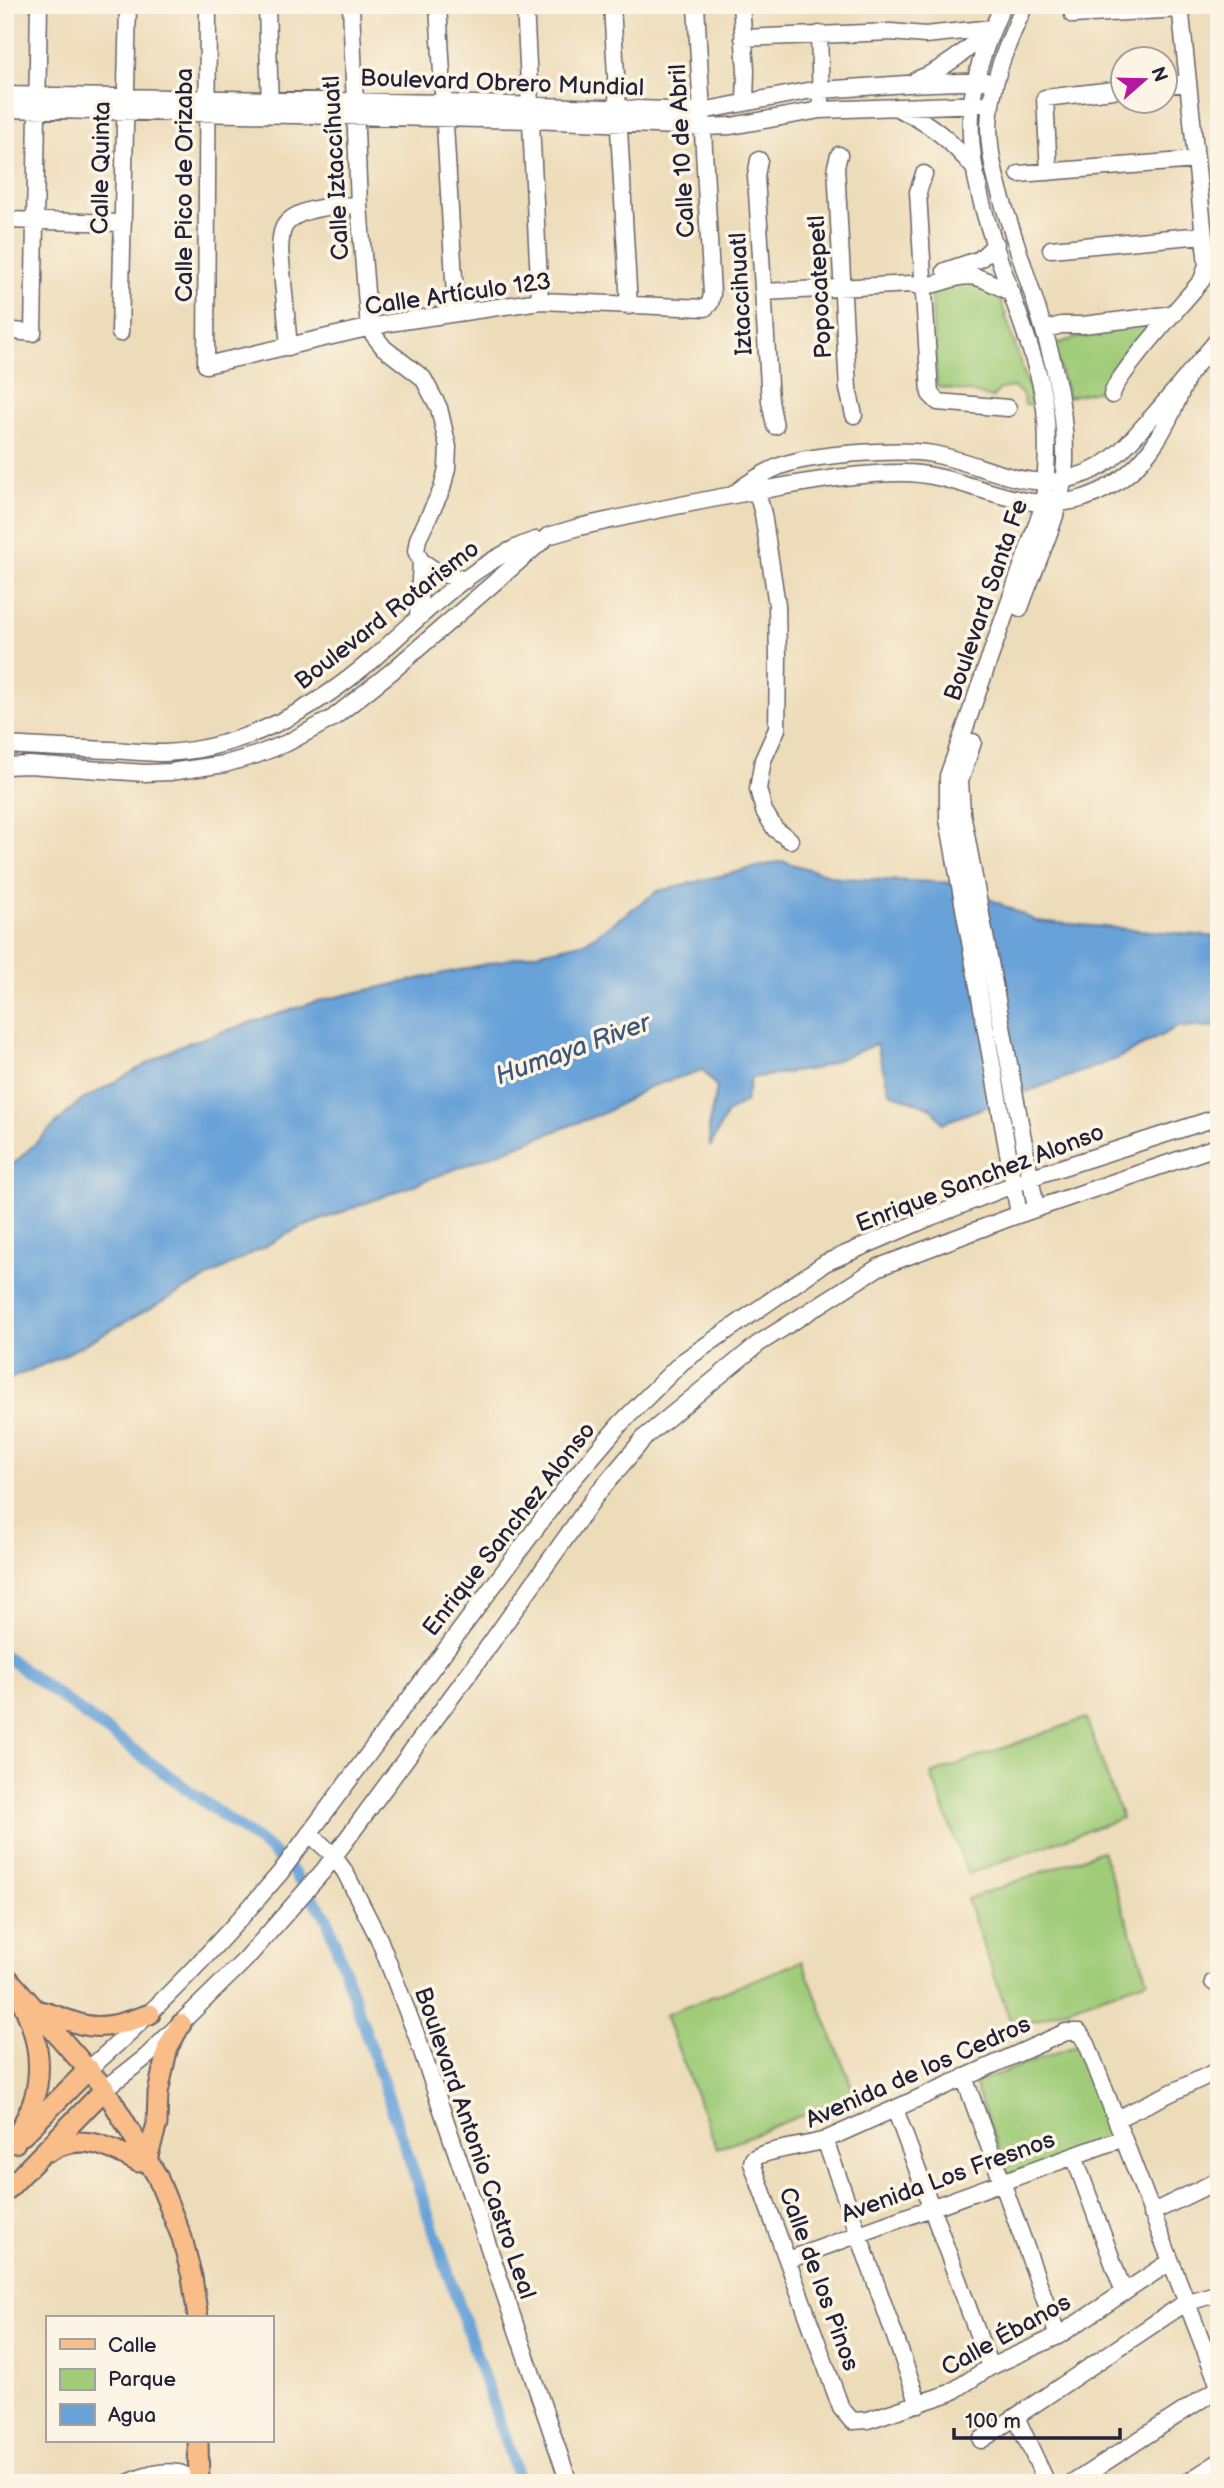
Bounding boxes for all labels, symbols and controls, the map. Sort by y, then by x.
north arrow [1108,46,1178,116]
street label: Calle 10 de Abril [663,63,701,239]
street label: Boulevard Obrero Mundial [359,64,645,102]
text: N [1145,64,1172,85]
street label: Calle Pico de Orizaba [170,68,199,302]
street label: Calle Iztaccíhuatl [317,75,355,261]
street label: Calle Quinta [85,101,117,235]
street label: Popocatepetl [802,215,838,359]
street label: Iztaccihuatl [723,232,759,356]
street label: Calle Artículo 123 [363,267,553,321]
street label: Boulevard Santa Fe [938,495,1034,705]
street label: Boulevard Rotarismo [289,534,485,696]
water label: Humaya River [491,1007,656,1092]
street label: Enrique Sanchez Alonso [852,1117,1108,1239]
street label: Enrique Sanchez Alonso [416,1416,602,1642]
street label: Boulevard Antonio Castro Leal [408,1983,542,2303]
street label: Avenida de los Cedros [801,2009,1035,2135]
street label: Avenida Los Fresnos [837,2125,1059,2229]
street label: Calle de los Pinos [772,2183,866,2375]
street label: Calle Ébanos [936,2287,1076,2382]
legend [46,2316,273,2442]
text: Calle [108,2333,157,2358]
text: Parque [108,2367,176,2392]
scale bar [954,2397,1121,2441]
text: Agua [108,2403,156,2428]
text: 100 m [965,2409,1021,2434]

